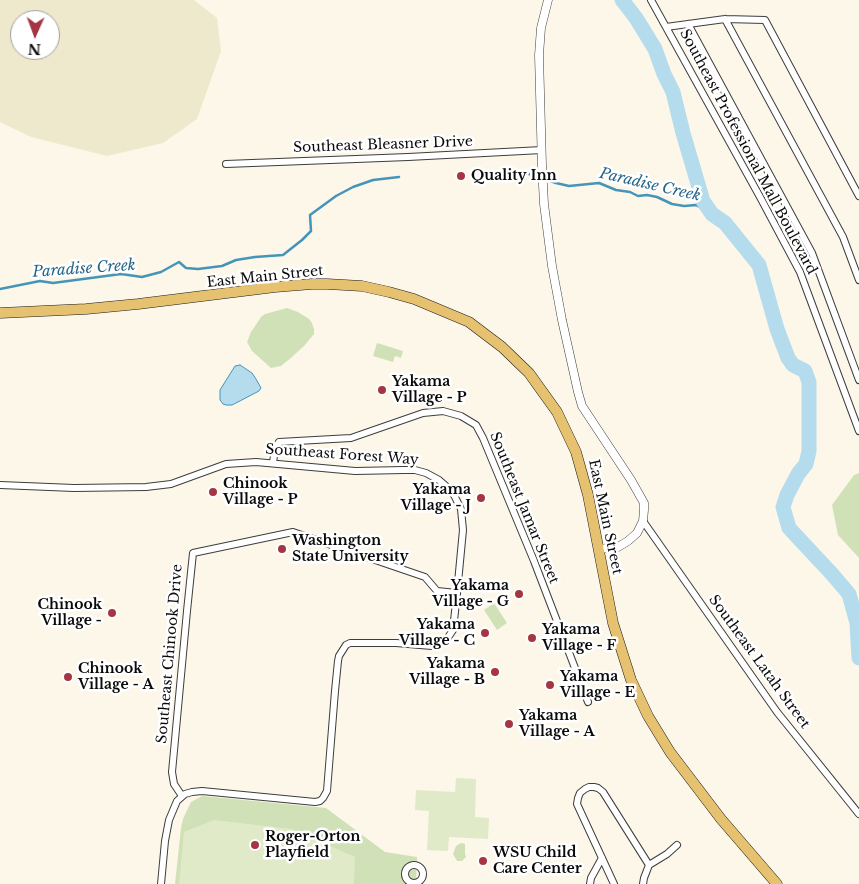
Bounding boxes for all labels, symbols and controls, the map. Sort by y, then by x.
north arrow [10,10,60,60]
street label: Southeast Professional Mall Boulevard [676,26,820,278]
text: N [28,40,41,58]
street label: Southeast Bleasner Drive [293,133,473,157]
water label: Paradise Creek [598,165,702,205]
place label: Quality Inn [471,168,557,184]
marker: Quality Inn [455,170,467,182]
water label: Paradise Creek [32,256,136,282]
street label: East Main Street [206,263,324,291]
place label: Yakama Village - P [392,374,467,407]
marker: Yakama Village - P [376,384,388,396]
street label: Southeast Jamar Street [486,430,562,586]
street label: Southeast Forest Way [265,441,419,469]
street label: East Main Street [585,458,625,576]
place label: Chinook Village - P [223,476,298,508]
place label: Yakama Village - J [401,482,471,514]
marker: Chinook Village - P [207,486,219,498]
marker: Yakama Village - J [475,492,487,504]
place label: Washington State University [292,533,408,566]
marker: Washington State University [276,543,288,555]
street label: Southeast Chinook Drive [154,564,186,744]
place label: Yakama Village - G [432,578,509,610]
marker: Yakama Village - G [513,588,525,600]
street label: Southeast Latah Street [705,592,813,732]
place label: Chinook Village - [37,597,102,630]
marker: Chinook Village - [106,607,118,619]
place label: Yakama Village - C [399,617,475,650]
place label: Yakama Village - F [542,622,616,654]
marker: Yakama Village - C [479,627,491,639]
marker: Yakama Village - F [526,632,538,644]
place label: Yakama Village - B [409,656,485,689]
place label: Chinook Village - A [78,661,154,694]
marker: Yakama Village - B [489,666,501,678]
place label: Yakama Village - E [560,669,635,702]
marker: Chinook Village - A [62,671,74,683]
marker: Yakama Village - E [544,679,556,691]
place label: Yakama Village - A [519,708,595,740]
marker: Yakama Village - A [503,718,515,730]
place label: Roger-Orton Playfield [265,829,360,862]
marker: Roger-Orton Playfield [249,839,261,851]
place label: WSU Child Care Center [493,845,582,878]
marker: WSU Child Care Center [477,855,489,867]

